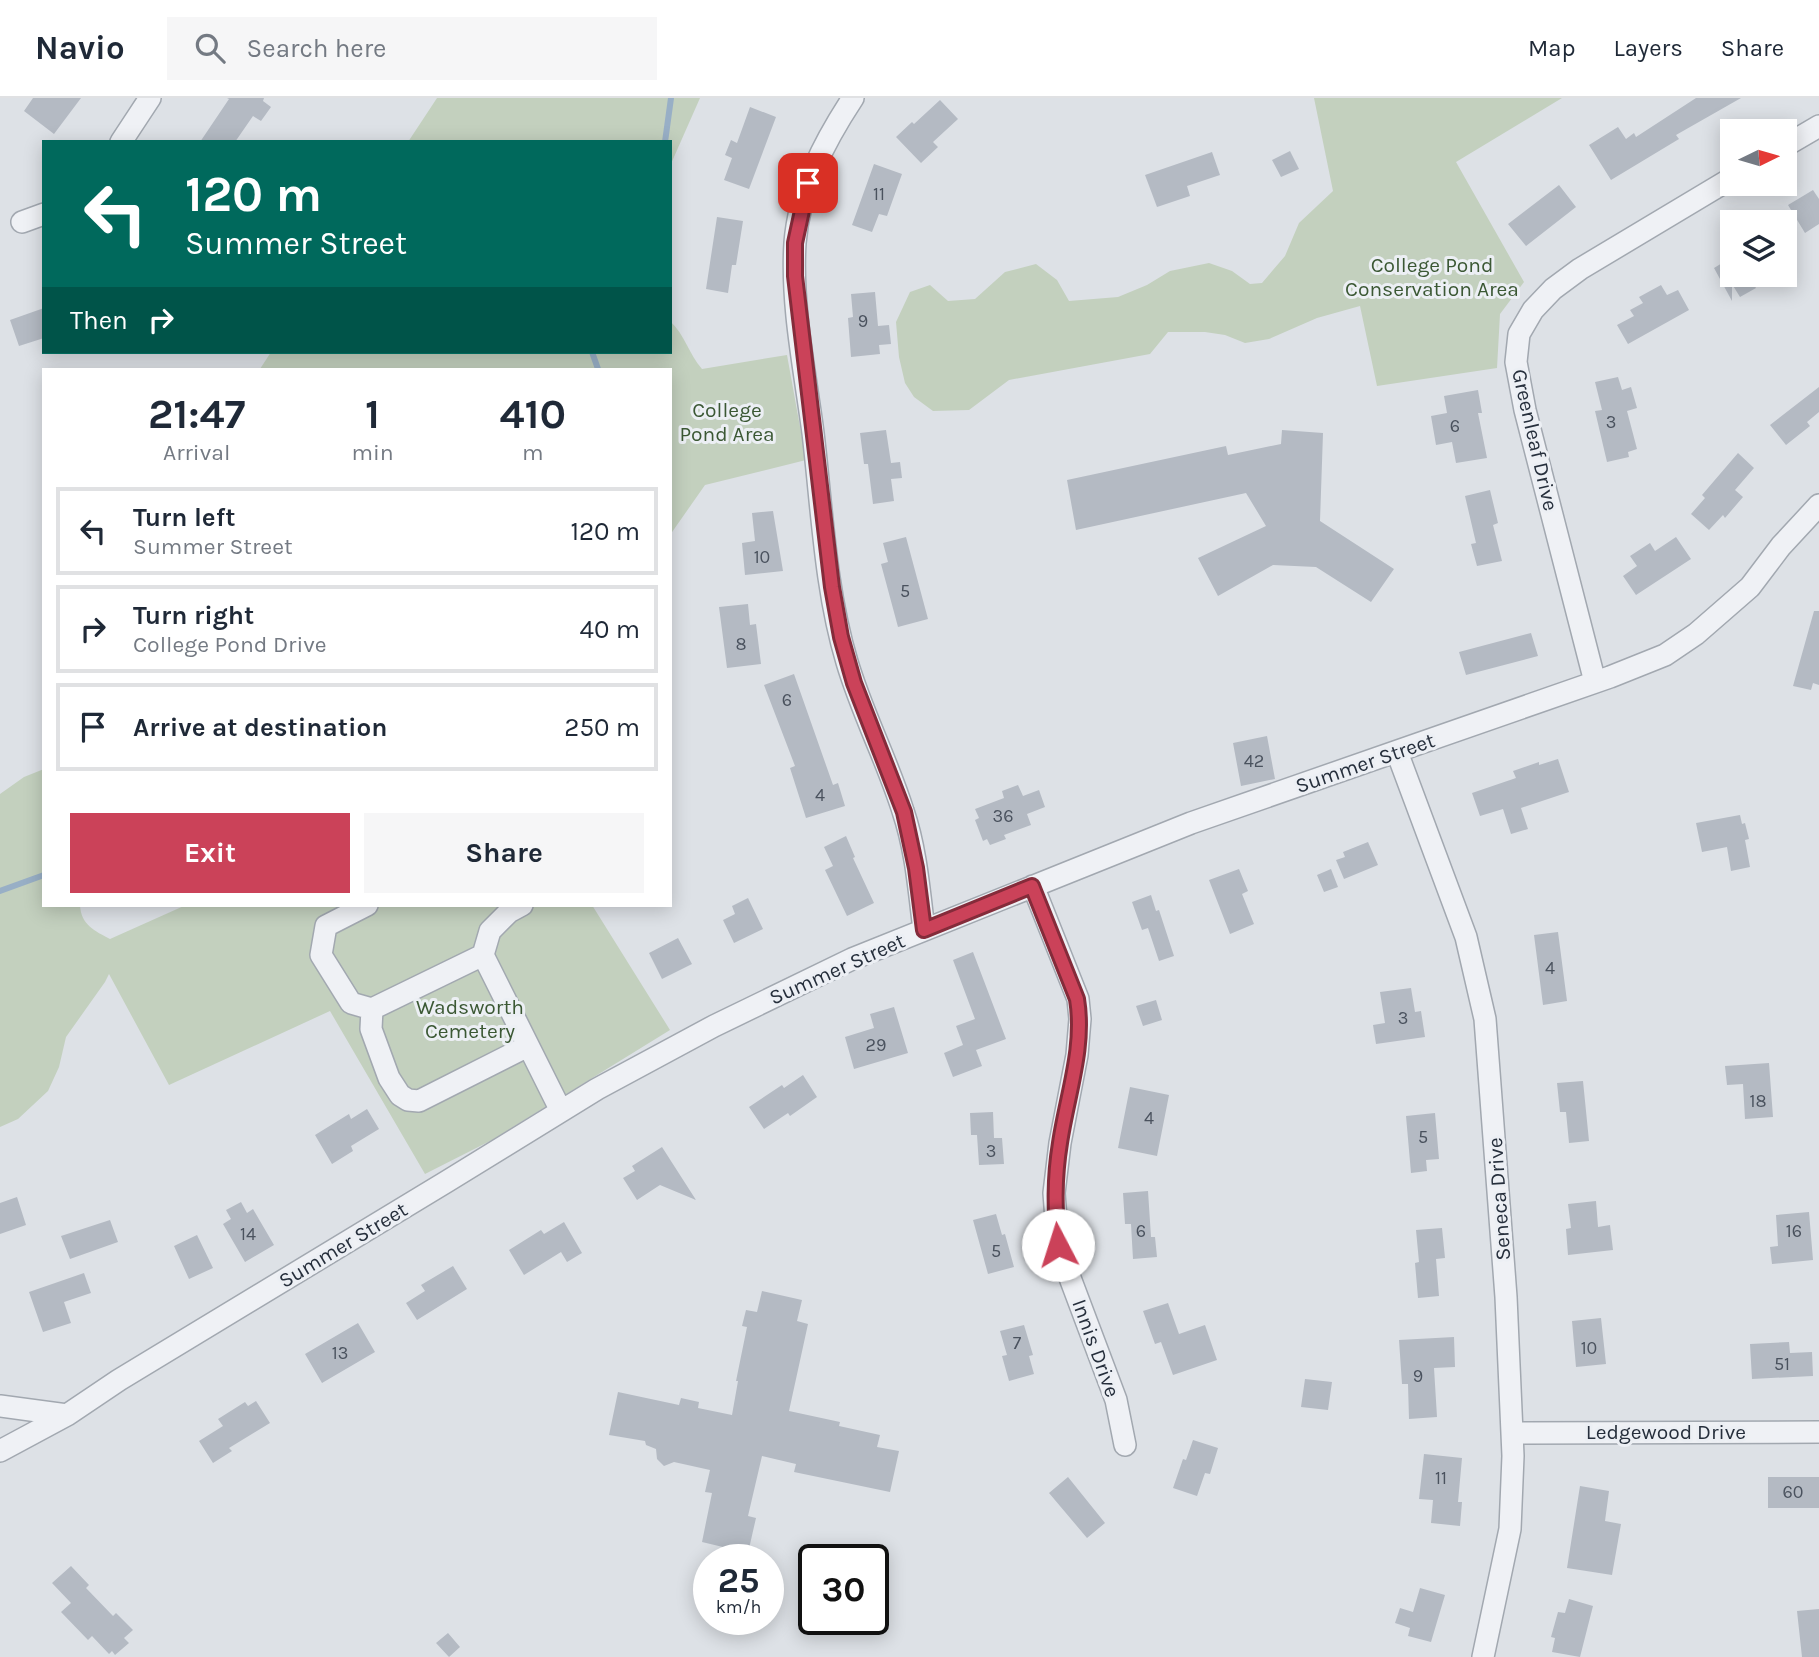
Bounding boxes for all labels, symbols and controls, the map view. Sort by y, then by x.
search box [167,17,657,80]
text: Navio [35,29,125,67]
icon: search [191,29,229,67]
text: Search here [247,33,386,64]
text: Map [1528,34,1576,62]
text: Layers [1614,34,1683,62]
text: Share [1721,34,1784,62]
north arrow [1720,119,1797,196]
map controls [1720,119,1797,287]
pin [778,153,838,213]
icon: arrive [789,164,827,202]
text: 120 m [185,166,322,223]
icon: left [70,168,161,259]
house number: 11 [873,183,885,205]
button: layers [1720,210,1797,287]
text: Summer Street [185,225,407,262]
park label: College Pond Conservation Area [1345,253,1519,301]
icon: right [142,301,180,339]
text: Then [70,305,128,336]
house number: 9 [858,310,868,332]
street label: Greenleaf Drive [1507,367,1563,513]
text: 21:47 [148,389,245,439]
text: 1 [365,389,380,439]
text: 410 [500,389,566,439]
park label: College Pond Area [679,398,775,446]
house number: 3 [1606,411,1616,433]
house number: 6 [1450,415,1460,437]
text: Arrival [163,439,230,466]
text: min [351,439,394,466]
text: m [522,439,544,466]
text: Turn left [133,502,235,533]
icon: left [74,512,112,550]
text: 120 m [570,516,640,547]
text: Summer Street [133,533,293,560]
house number: 10 [754,546,770,568]
house number: 5 [900,580,910,602]
text: Turn right [133,600,254,631]
icon: right [74,610,112,648]
text: 40 m [580,614,640,645]
text: College Pond Drive [133,631,327,658]
house number: 8 [735,633,747,655]
house number: 6 [782,689,792,711]
icon: arrive [74,708,112,746]
text: Arrive at destination [133,712,387,743]
text: 250 m [564,712,640,743]
street label: Summer Street [1292,728,1438,798]
house number: 42 [1244,750,1264,772]
house number: 4 [815,784,825,806]
house number: 36 [993,805,1013,827]
button: Exit [70,813,350,893]
button: Share [364,813,644,893]
street label: Summer Street [766,928,909,1010]
house number: 4 [1545,957,1555,979]
park label: Wadsworth Cemetery [416,995,524,1043]
house number: 3 [1398,1007,1408,1029]
house number: 29 [866,1034,886,1056]
house number: 18 [1749,1090,1767,1112]
house number: 4 [1144,1107,1154,1129]
house number: 5 [1418,1126,1428,1148]
street label: Seneca Drive [1483,1137,1515,1261]
house number: 3 [986,1140,996,1162]
street label: Summer Street [274,1197,412,1293]
position arrow [1021,1208,1095,1282]
house number: 6 [1136,1220,1146,1242]
house number: 16 [1786,1220,1802,1242]
house number: 14 [240,1223,256,1245]
house number: 5 [991,1240,1001,1262]
street label: Innis Drive [1067,1296,1125,1400]
house number: 7 [1013,1332,1022,1354]
house number: 10 [1581,1337,1597,1359]
house number: 13 [332,1342,348,1364]
house number: 51 [1774,1353,1790,1375]
house number: 9 [1413,1365,1423,1387]
street label: Ledgewood Drive [1586,1420,1746,1444]
house number: 11 [1435,1467,1447,1489]
house number: 60 [1783,1481,1804,1503]
speed limit sign: 30 [798,1544,889,1635]
text: 25 [718,1560,759,1601]
text: km/h [716,1596,761,1618]

